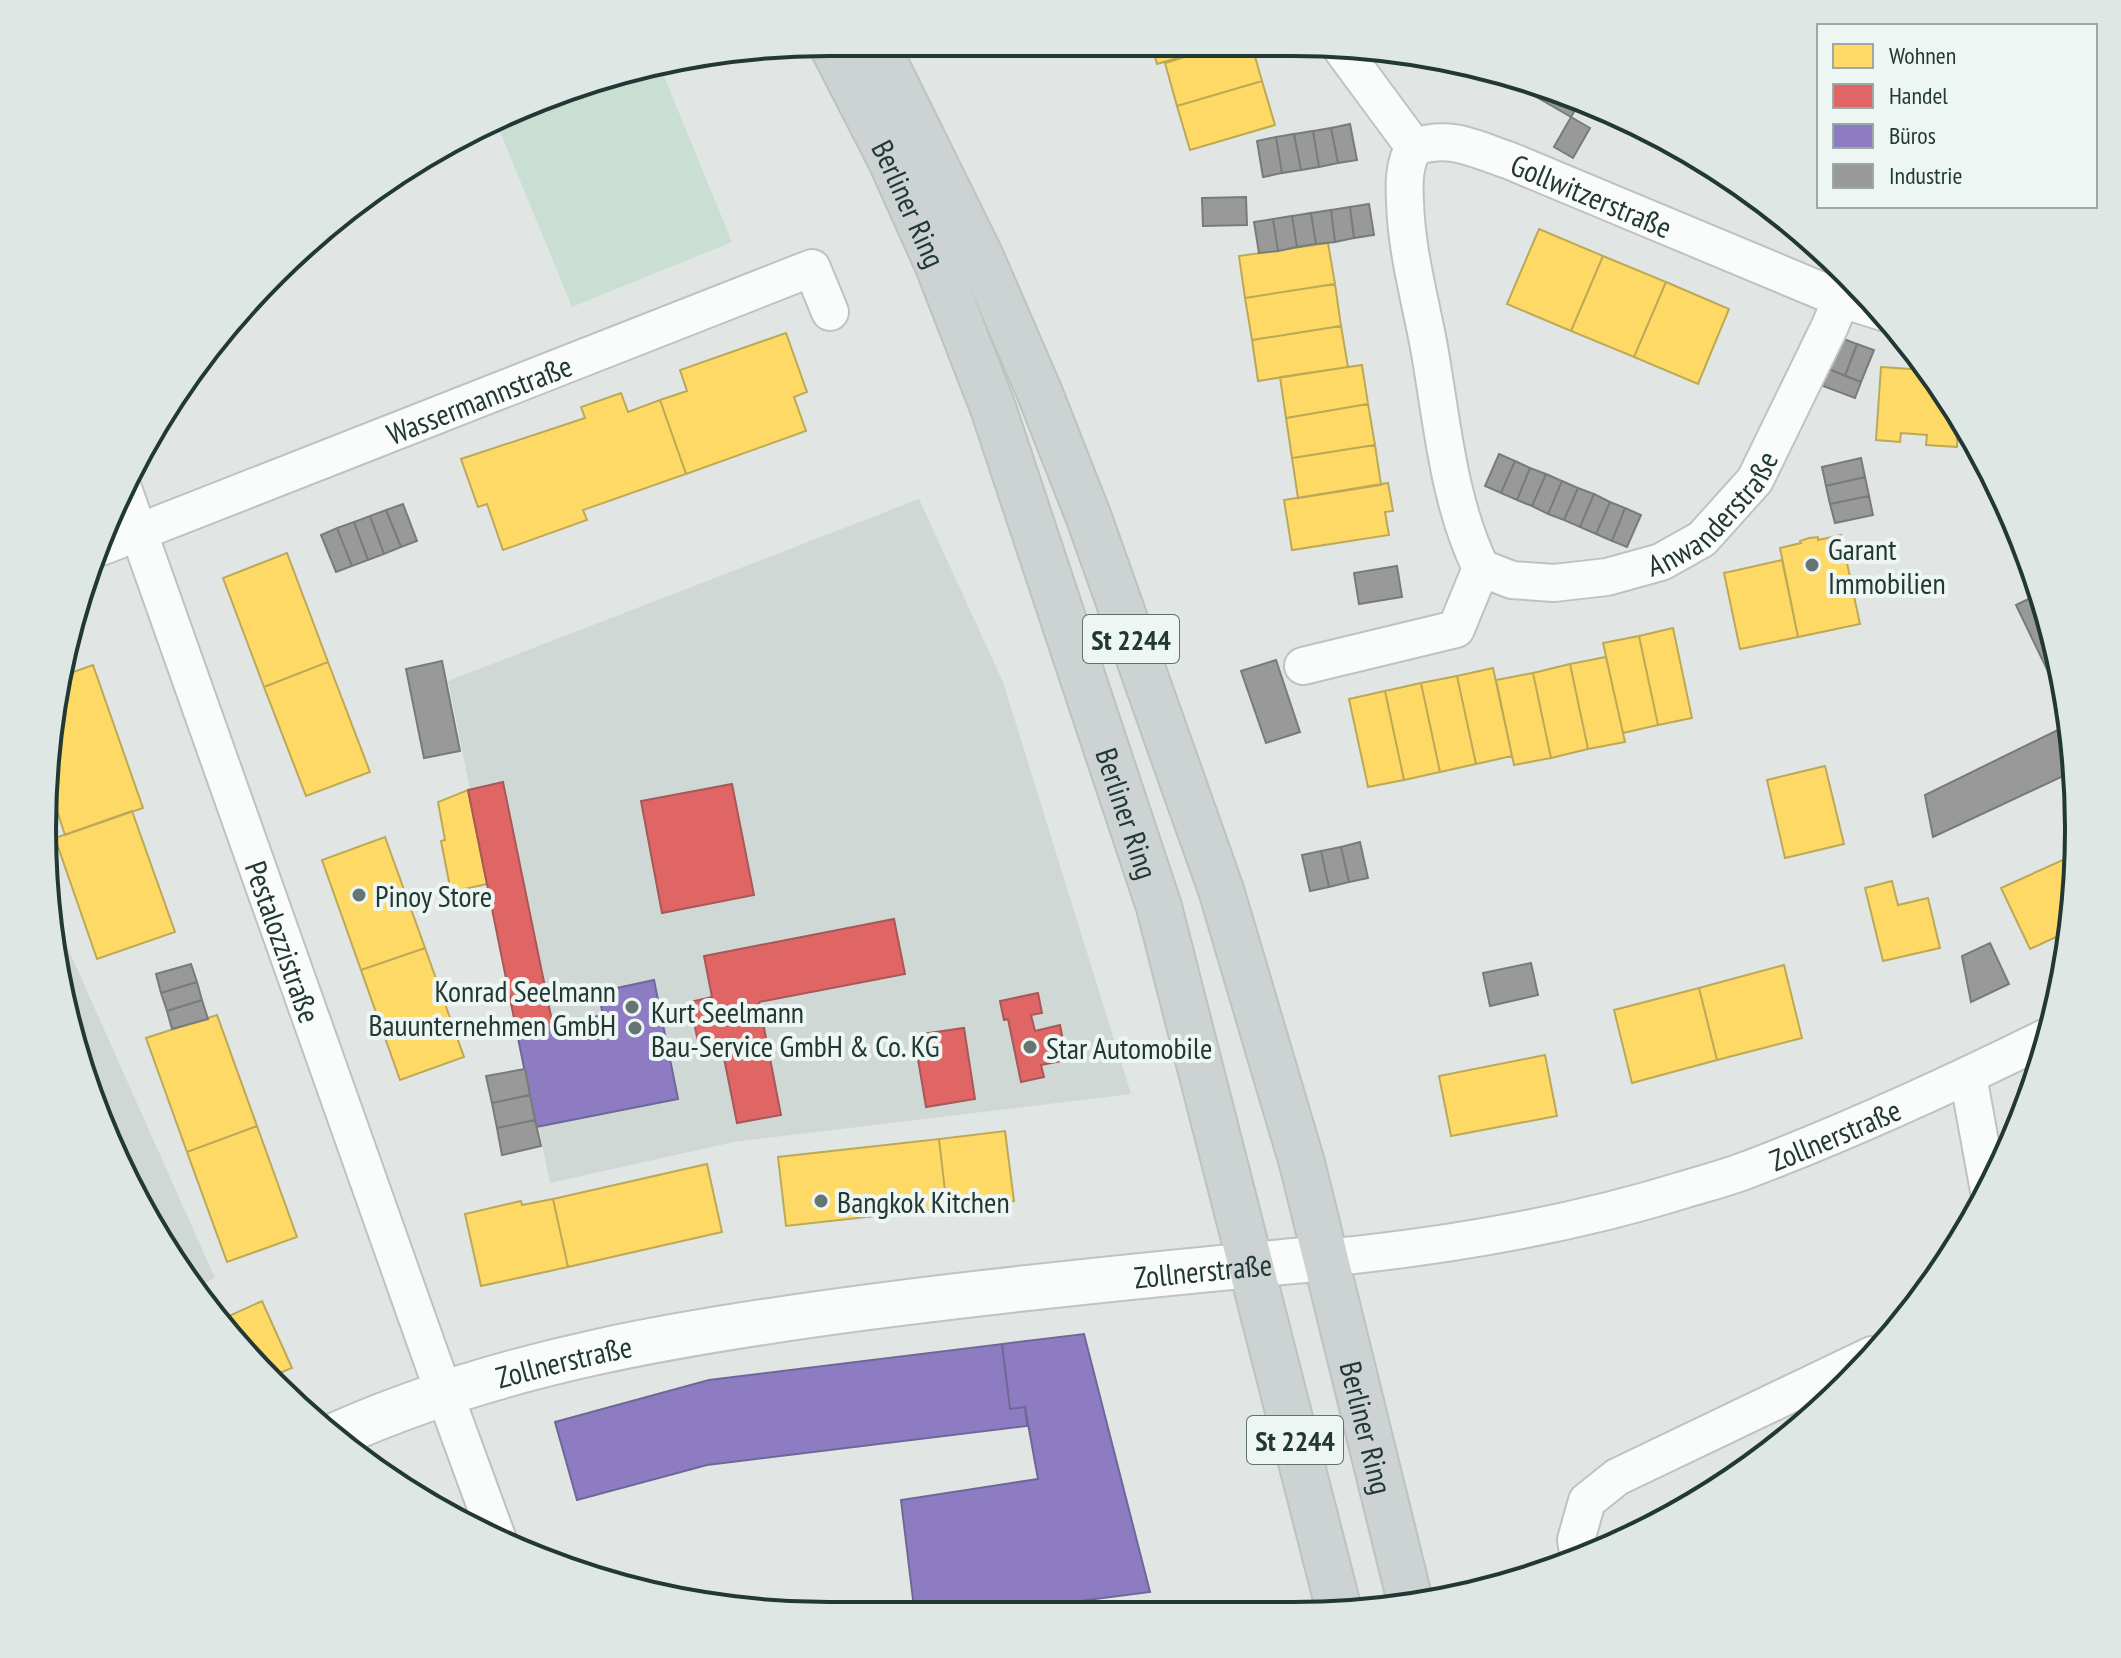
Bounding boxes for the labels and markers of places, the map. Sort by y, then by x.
place label: Garant Immobilien [1828,529,1946,602]
marker: Garant Immobilien [1803,556,1821,574]
place label: Pinoy Store [375,876,492,915]
marker: Pinoy Store [350,886,368,904]
place label: Konrad Seelmann Bauunternehmen GmbH [368,971,616,1044]
place label: Kurt Seelmann Bau-Service GmbH & Co. KG [651,992,940,1065]
marker: Konrad Seelmann Bauunternehmen GmbH [623,998,641,1016]
marker: Kurt Seelmann Bau-Service GmbH & Co. KG [626,1019,644,1037]
place label: Star Automobile [1046,1028,1212,1067]
marker: Star Automobile [1021,1038,1039,1056]
place label: Bangkok Kitchen [837,1182,1010,1221]
marker: Bangkok Kitchen [812,1192,830,1210]

